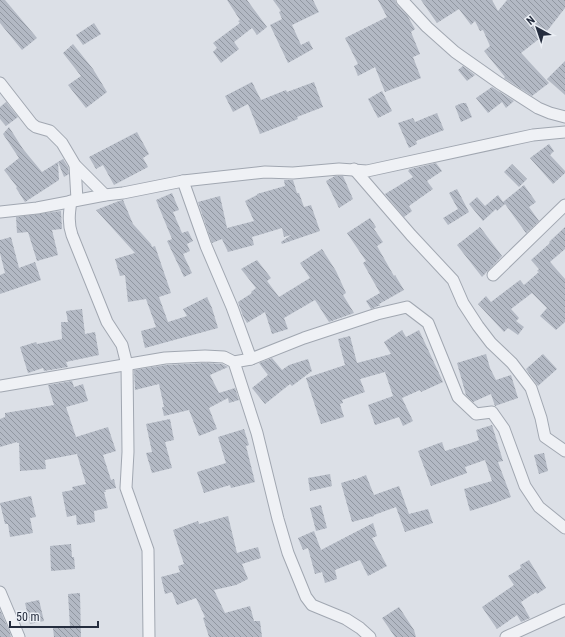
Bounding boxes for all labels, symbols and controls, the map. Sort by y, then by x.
north arrow [517,8,557,48]
text: N [524,13,538,28]
scale bar [10,603,98,629]
text: 50 m [16,610,40,624]

